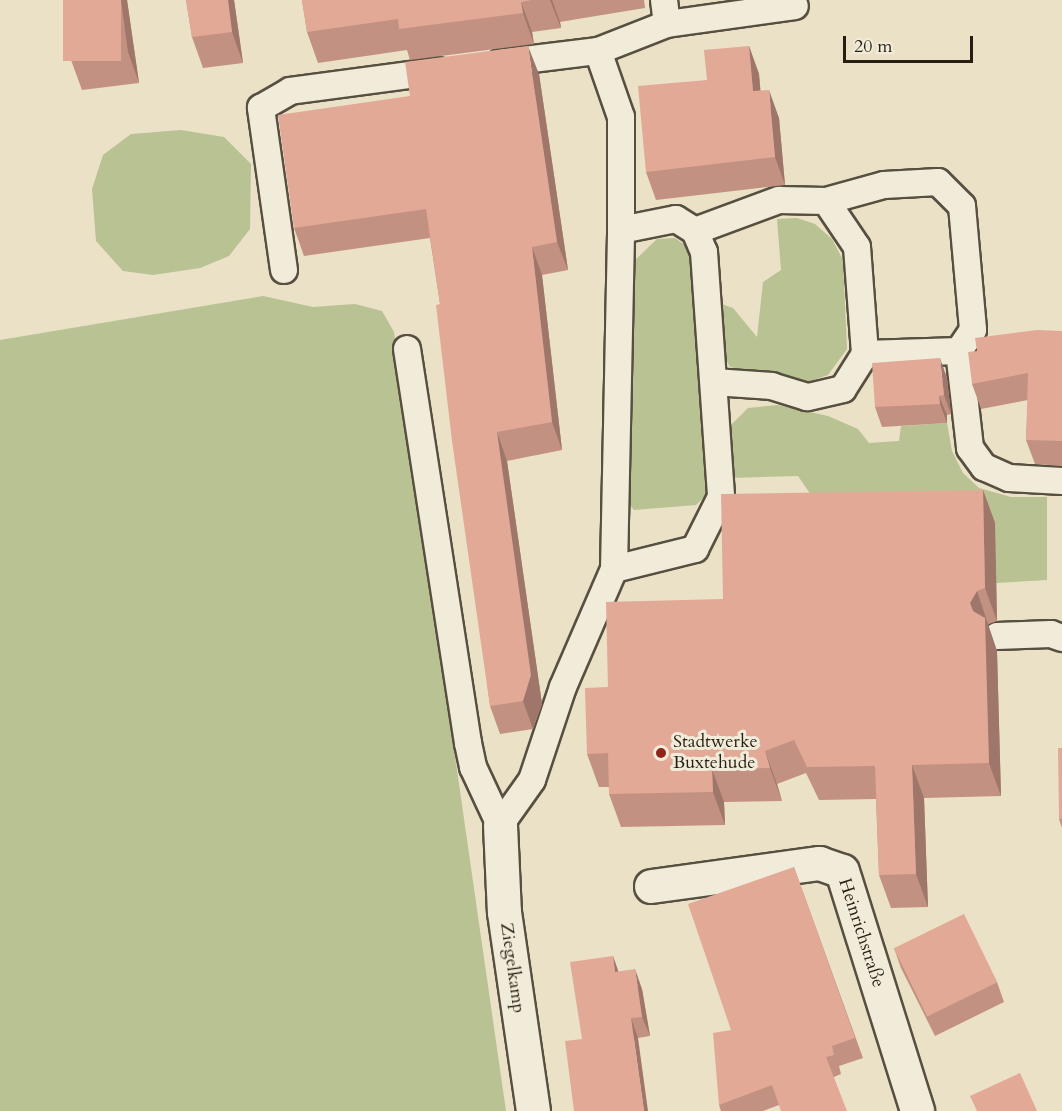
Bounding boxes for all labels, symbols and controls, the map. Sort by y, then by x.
scale bar [846,24,976,62]
text: 20 m [854,34,893,59]
place label: Stadtwerke Buxtehude [673,732,758,774]
marker: Stadtwerke Buxtehude [654,746,668,760]
street label: Heinrichstraße [833,876,889,990]
street label: Ziegelkamp [495,921,529,1015]

